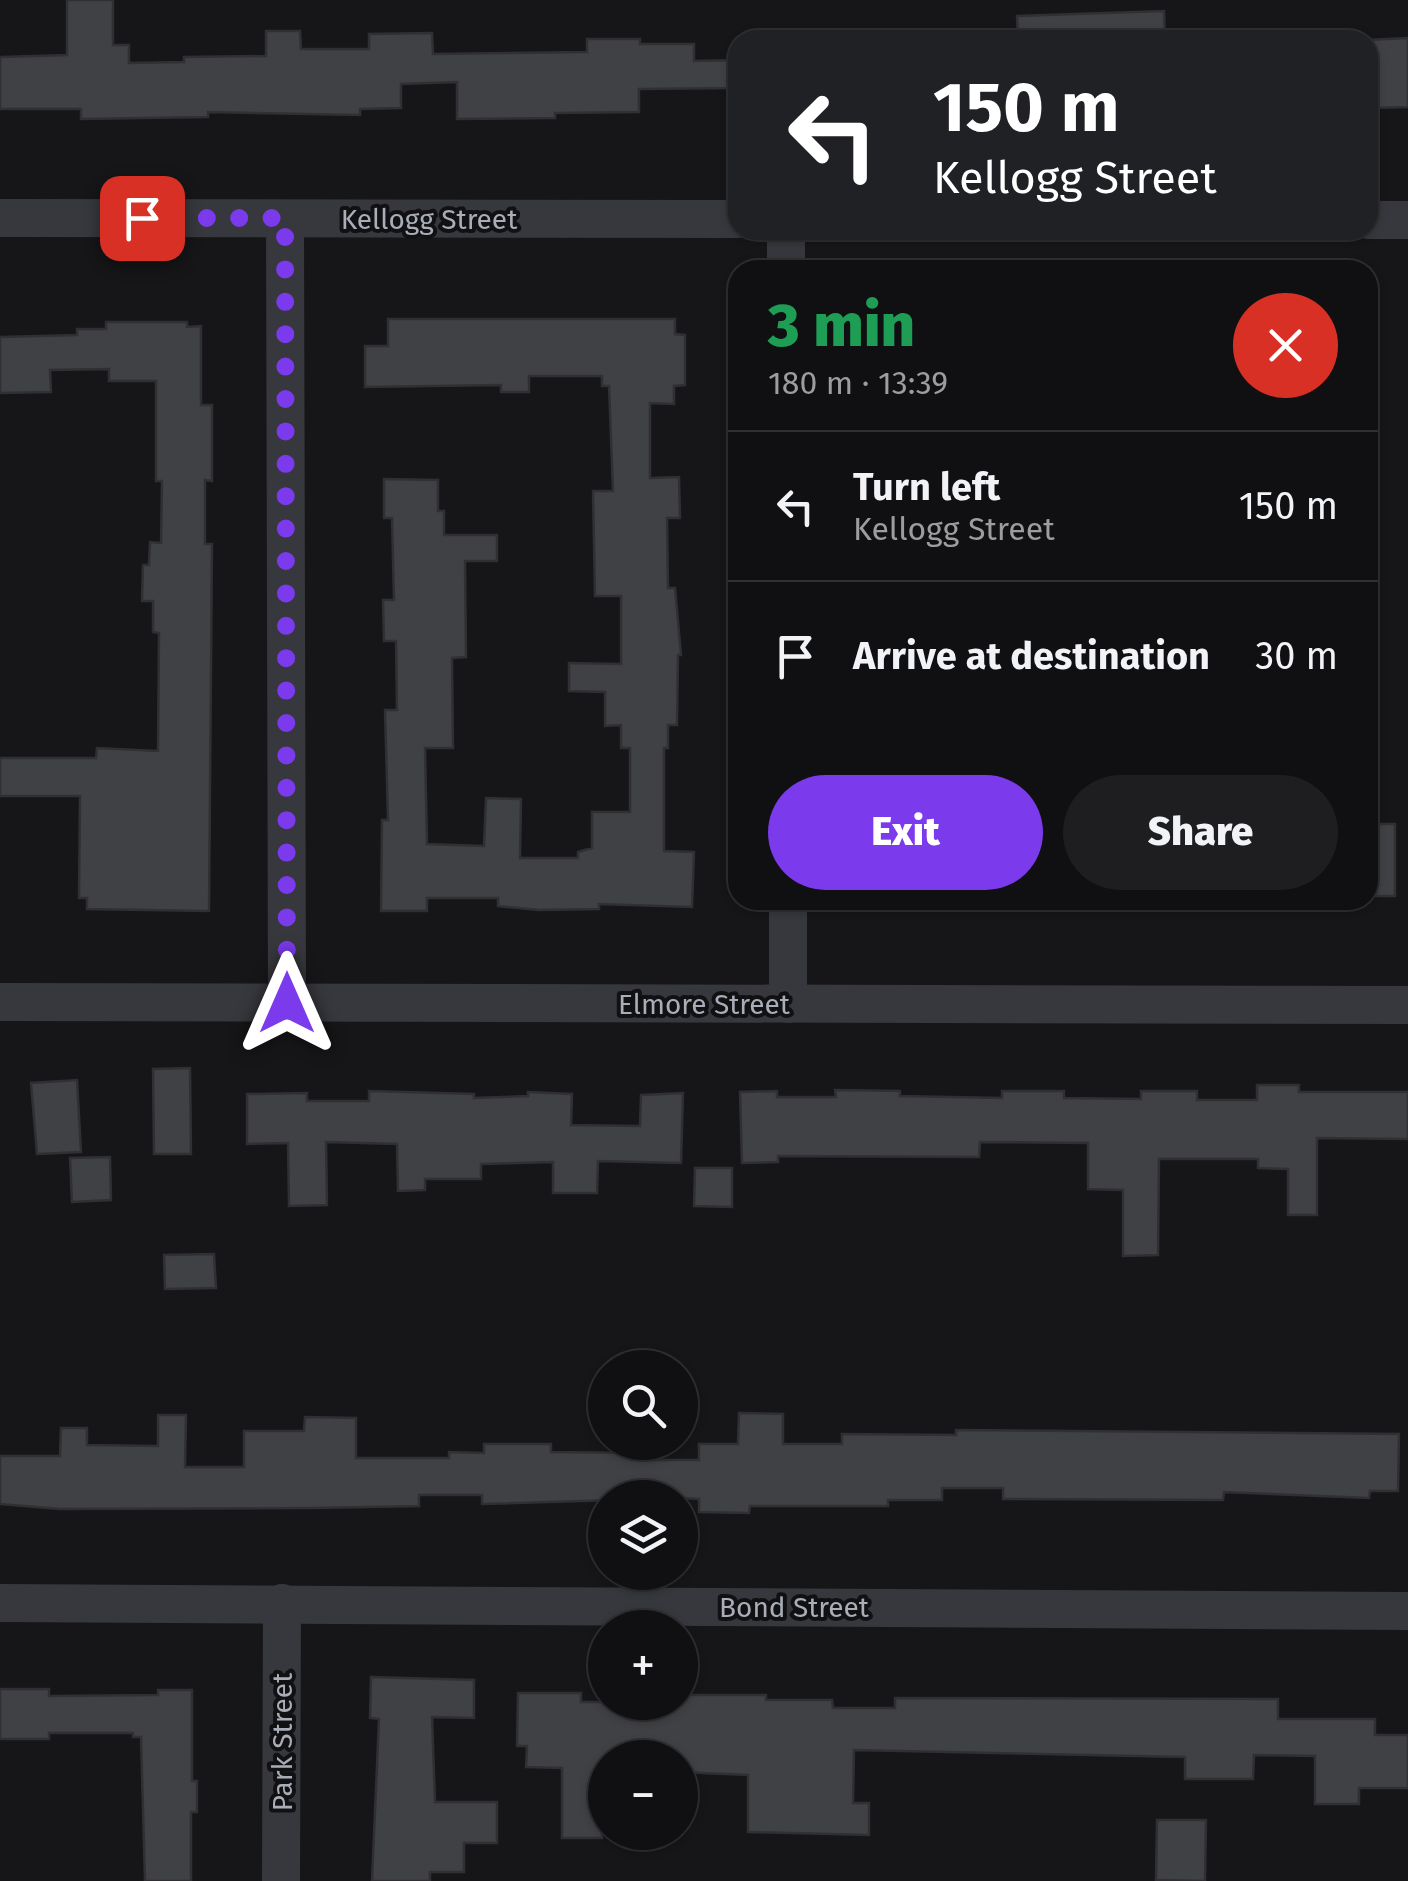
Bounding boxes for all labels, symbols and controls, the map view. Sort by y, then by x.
text: 150 m [933,66,1120,150]
icon: left [768,70,898,200]
text: Kellogg Street [933,151,1217,205]
pin [100,176,185,261]
icon: arrive [115,191,170,246]
street label: Kellogg Street [341,203,518,236]
text: 3 min [768,290,915,362]
button: close [1233,293,1338,398]
text: 180 m · 13:39 [768,364,948,402]
text: Turn left [853,464,1000,510]
icon: left [768,479,823,534]
text: 150 m [1239,483,1338,529]
text: Kellogg Street [853,510,1055,548]
icon: arrive [768,629,823,684]
text: Arrive at destination [853,633,1210,679]
text: 30 m [1255,633,1338,679]
button: Exit [768,775,1043,890]
button: Share [1063,775,1338,890]
position arrow [235,951,339,1055]
street label: Elmore Street [618,988,791,1021]
map controls [588,1350,698,1850]
button: search [588,1350,698,1460]
button: layers [588,1480,698,1590]
street label: Bond Street [719,1591,870,1624]
button: + [588,1610,698,1720]
street label: Park Street [266,1672,299,1811]
button: − [588,1740,698,1850]

